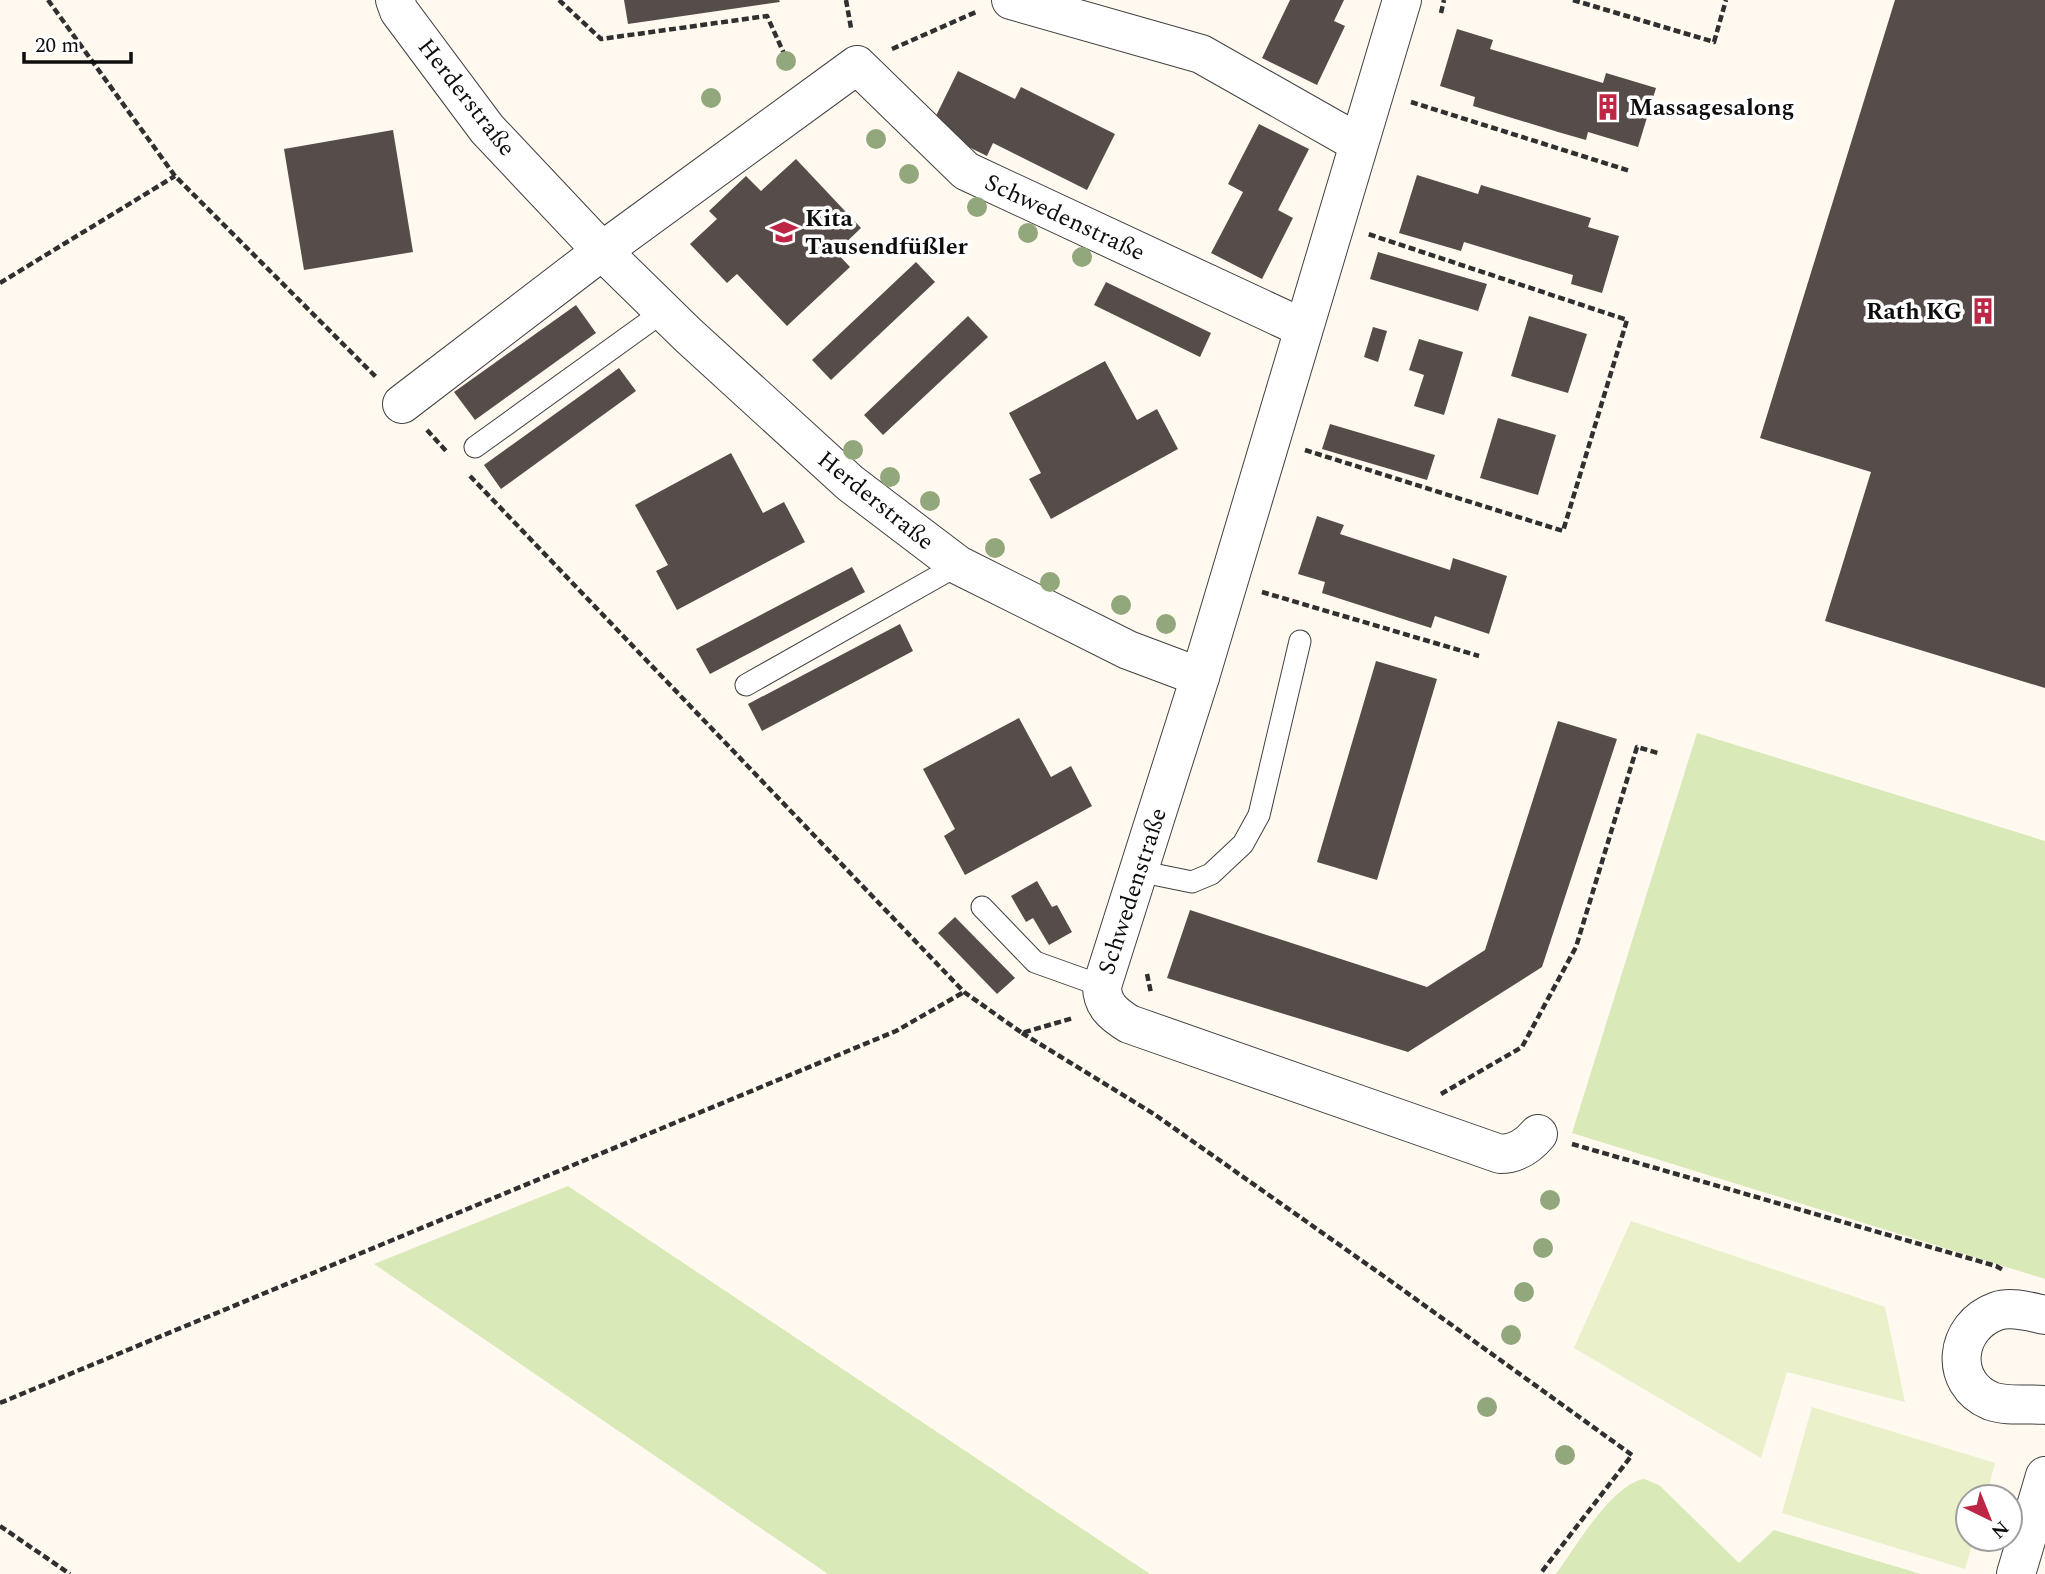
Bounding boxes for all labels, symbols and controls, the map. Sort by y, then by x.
scale bar [24,21,131,65]
text: 20 m [35,30,79,62]
street label: Herderstraße [408,31,524,164]
place label: Massagesalong [1629,90,1795,126]
building icon: Massagesalong [1593,92,1623,122]
street label: Schwedenstraße [978,165,1151,271]
place label: Kita Tausendfüßler [805,201,969,265]
school or university icon: Kita Tausendfüßler [769,217,799,247]
place label: Rath KG [1866,294,1962,330]
building icon: Rath KG [1968,296,1998,326]
street label: Herderstraße [809,442,942,559]
street label: Schwedenstraße [1089,803,1177,979]
north arrow [1954,1483,2024,1553]
text: N [1984,1513,2015,1545]

